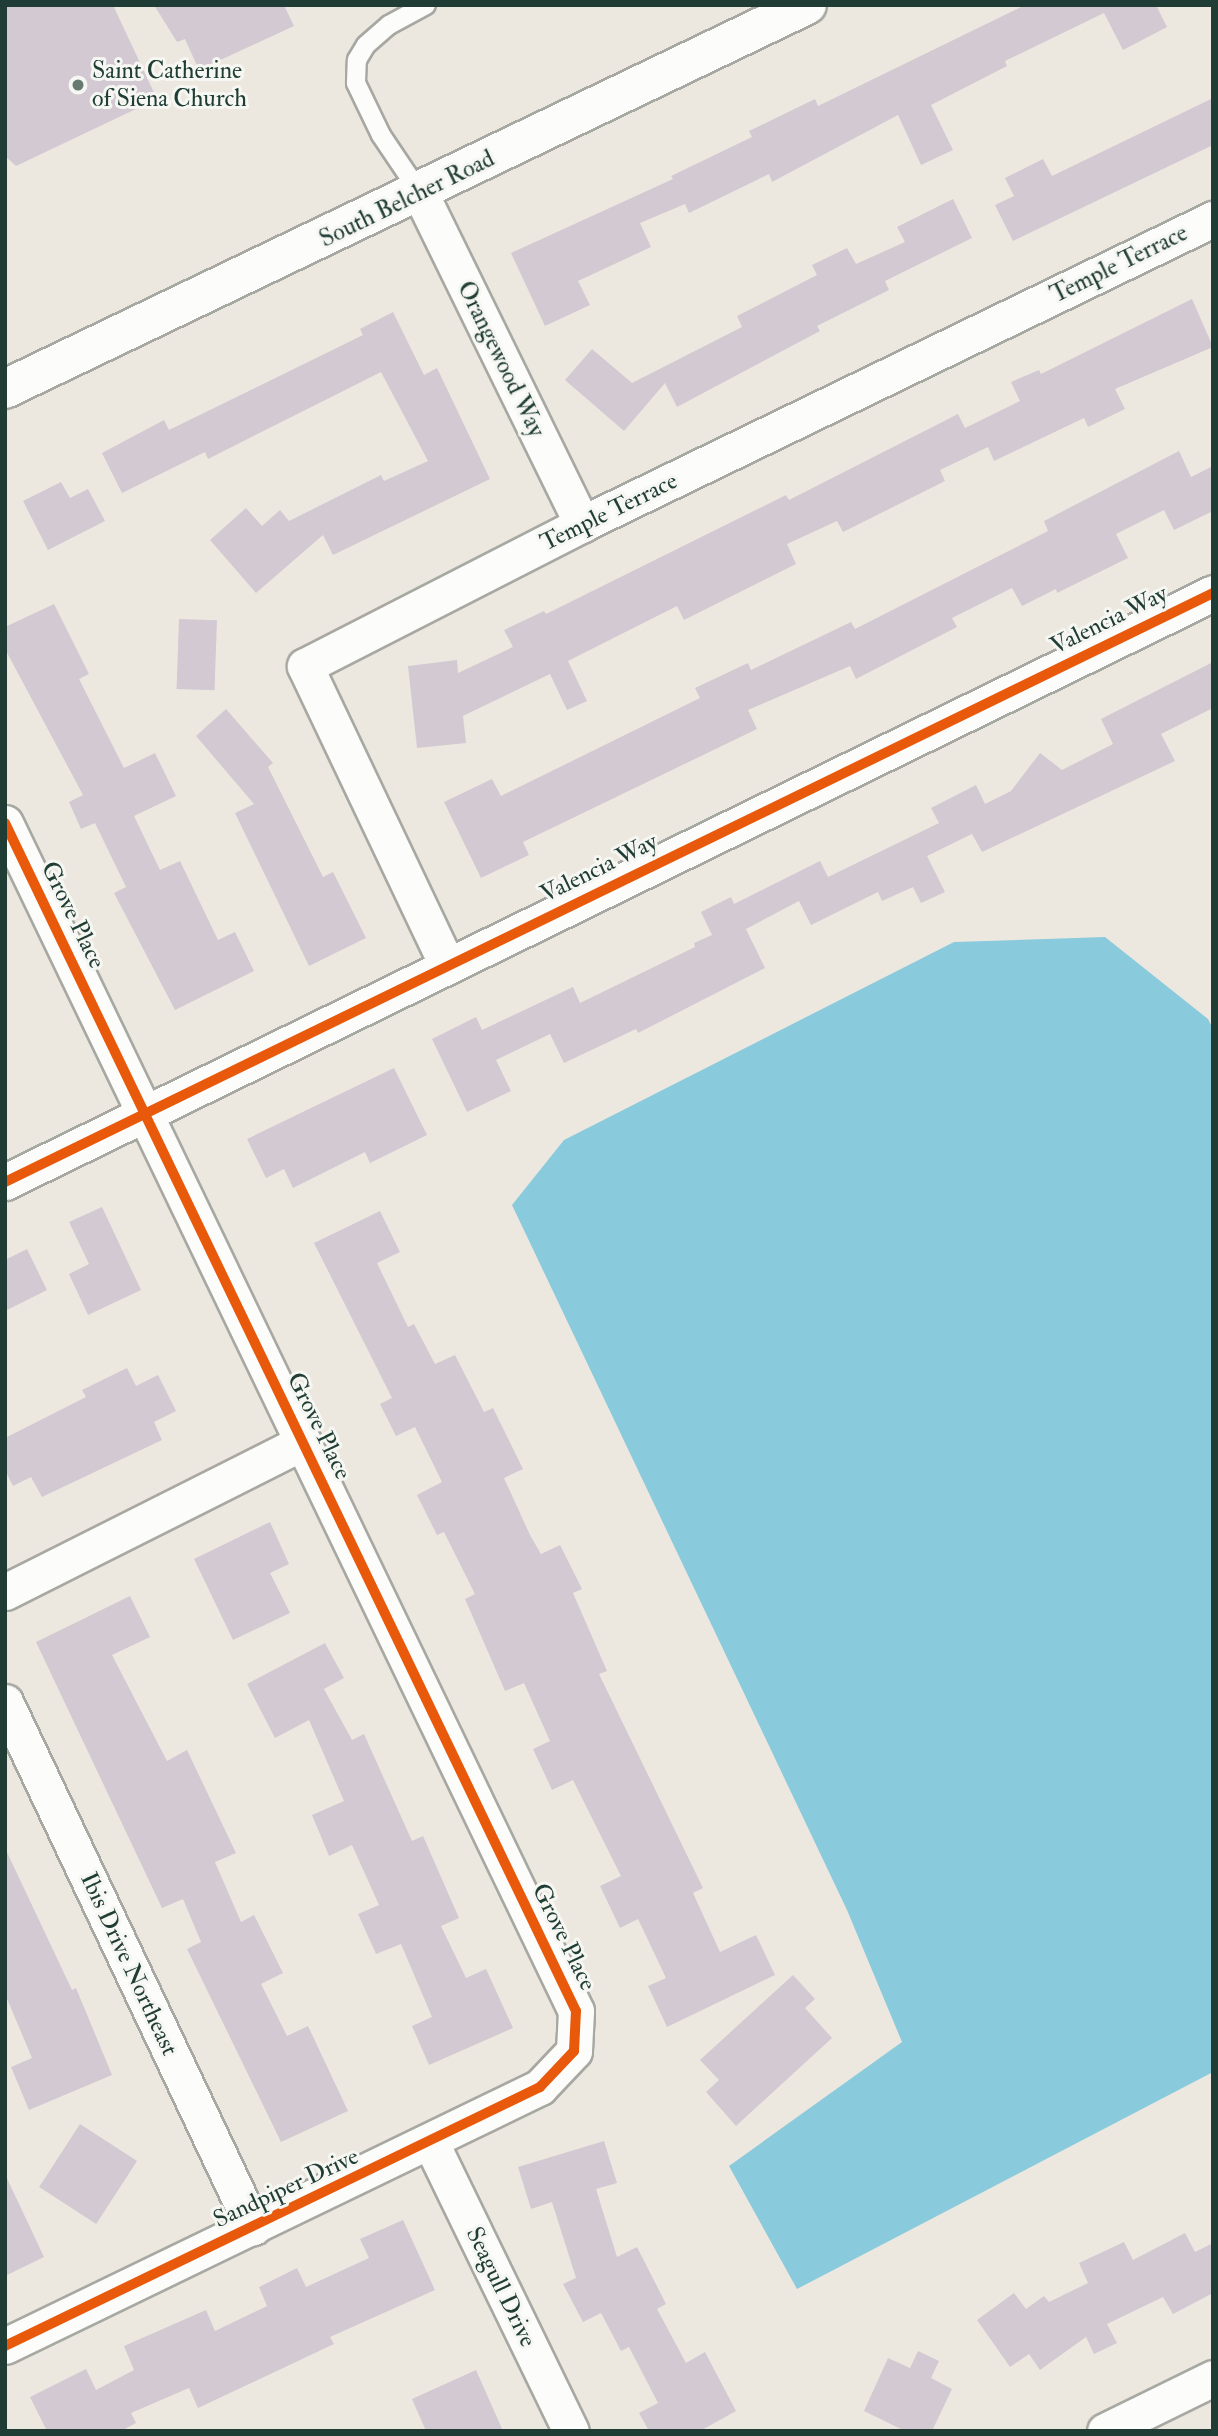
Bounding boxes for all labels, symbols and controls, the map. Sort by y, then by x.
place label: Saint Catherine of Siena Church [92,57,247,113]
marker: Saint Catherine of Siena Church [70,77,86,93]
street label: South Belcher Road [315,144,499,254]
street label: Temple Terrace [1046,218,1192,310]
street label: Orangewood Way [451,276,551,442]
street label: Temple Terrace [536,466,682,558]
street label: Valencia Way [1046,579,1172,661]
street label: Valencia Way [536,827,662,909]
street label: Grove Place [35,857,111,973]
street label: Grove Place [281,1368,357,1484]
street label: Ibis Drive Northeast [74,1868,184,2060]
street label: Grove Place [526,1879,602,1995]
street label: Sandpiper Drive [209,2142,363,2234]
street label: Seagull Drive [460,2222,542,2352]

